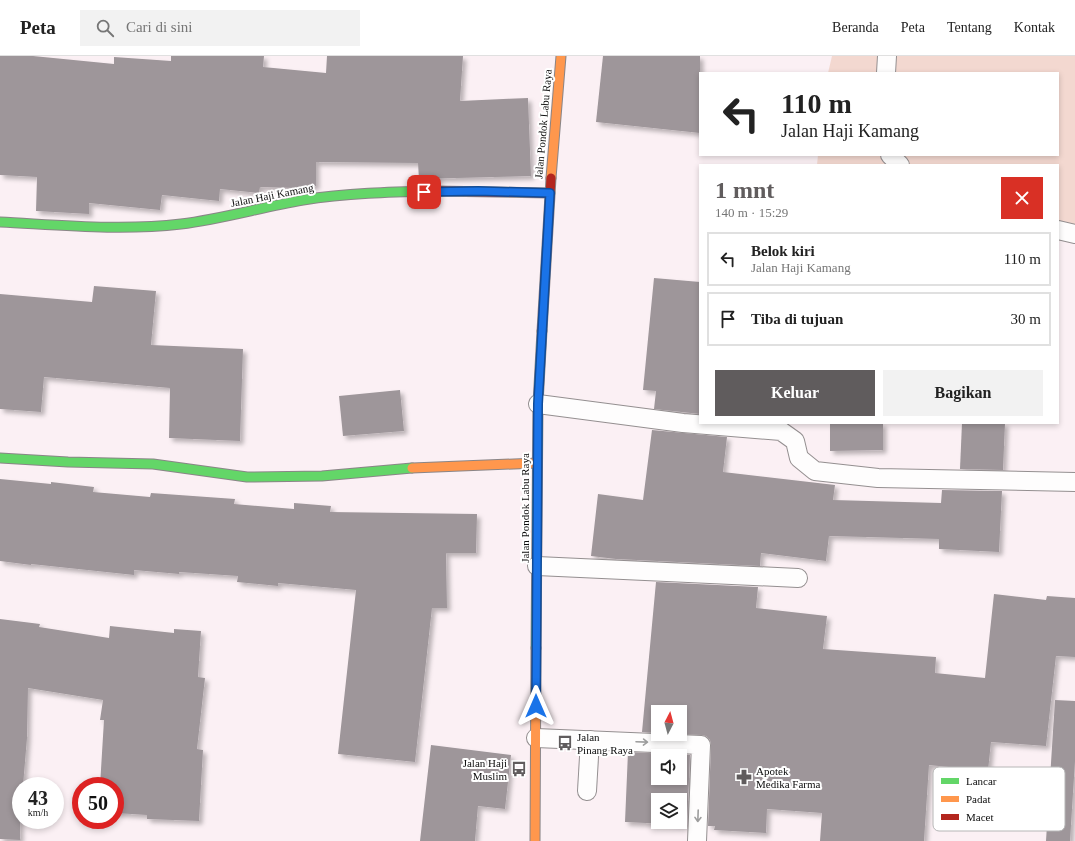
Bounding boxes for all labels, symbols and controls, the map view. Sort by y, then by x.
search box [80,10,360,46]
text: Peta [20,17,56,38]
icon: search [94,17,116,39]
text: Cari di sini [126,19,193,35]
text: Beranda [832,20,879,35]
text: Peta [901,20,925,35]
text: Tentang [947,20,992,35]
text: Kontak [1014,20,1055,35]
street label: Jalan Pondok Labu Raya [532,69,554,179]
icon: left [715,88,767,140]
text: 110 m [781,88,852,119]
text: Jalan Haji Kamang [781,121,919,141]
pin [407,175,441,209]
text: 1 mnt [715,177,774,203]
button: close [1001,177,1043,219]
street label: Jalan Haji Kamang [229,181,315,209]
icon: arrive [413,181,435,203]
text: 140 m · 15:29 [715,205,788,220]
text: Belok kiri [751,243,815,259]
icon: left [717,248,739,270]
text: 110 m [1004,251,1041,267]
text: Jalan Haji Kamang [751,260,851,275]
icon: arrive [717,308,739,330]
text: Tiba di tujuan [751,311,843,327]
text: 30 m [1011,311,1041,327]
button: Keluar [715,370,875,416]
button: Bagikan [883,370,1043,416]
street label: Jalan Pondok Labu Raya [519,453,531,563]
position arrow [515,685,557,727]
north arrow [651,705,687,741]
map controls [651,705,687,829]
place label: Jalan Pinang Raya [577,731,633,756]
bus stop icon: Jalan Pinang Raya [556,734,574,752]
one-way arrow [636,739,649,746]
button: sound [651,749,687,785]
place label: Jalan Haji Muslim [463,757,507,782]
bus stop icon: Jalan Haji Muslim [510,760,528,778]
place label: Apotek Medika Farma [756,765,821,790]
legend [933,767,1065,831]
pharmacy icon: Apotek Medika Farma [735,768,753,786]
text: Lancar [966,775,997,787]
speed limit sign: 50 [72,777,124,829]
text: 43 [28,787,48,809]
button: layers [651,793,687,829]
text: Padat [966,793,990,805]
text: km/h [28,807,48,818]
one-way arrow [694,809,702,822]
text: Macet [966,811,993,823]

